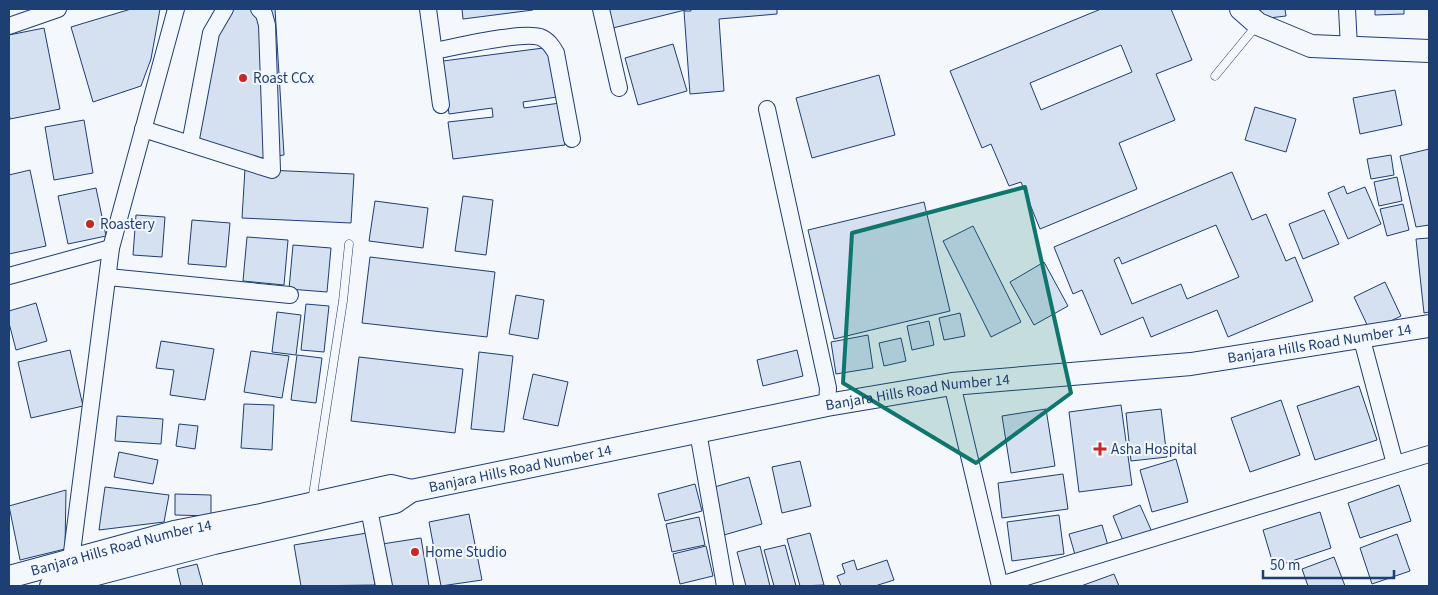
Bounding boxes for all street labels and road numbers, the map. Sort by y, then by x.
street label: Banjara Hills Road Number 14 [1226,318,1414,369]
street label: Banjara Hills Road Number 14 [824,369,1011,416]
street label: Banjara Hills Road Number 14 [427,439,614,498]
street label: Banjara Hills Road Number 14 [28,514,214,581]

